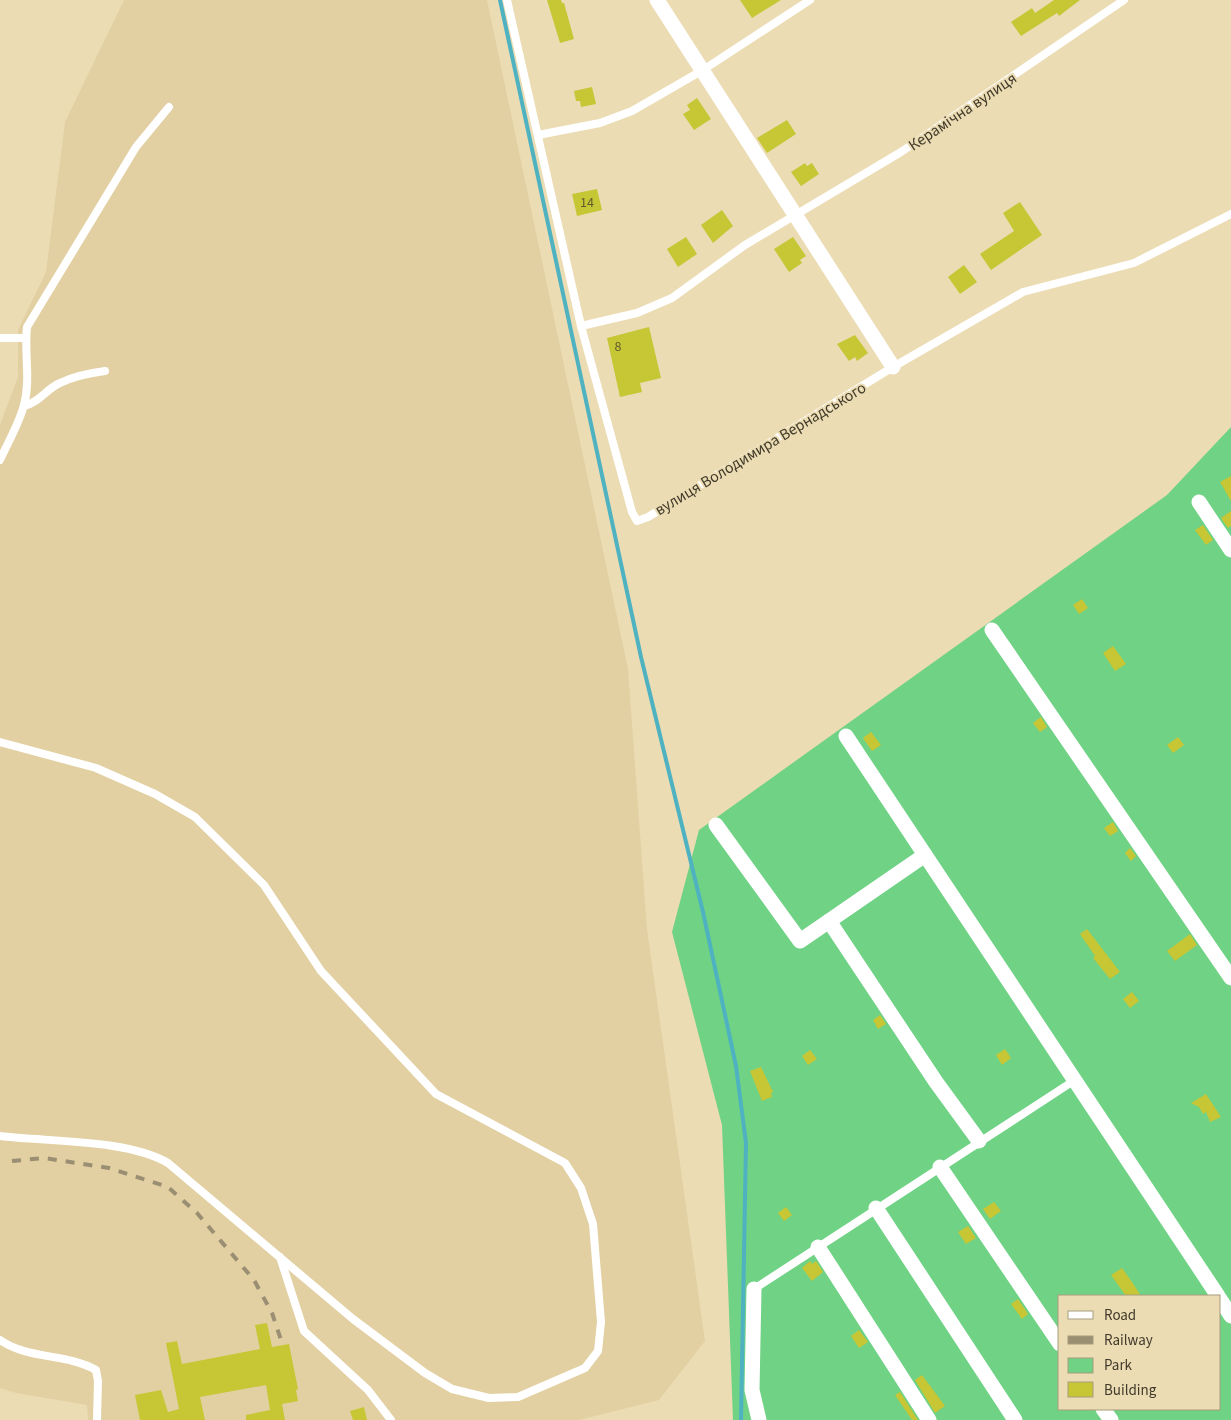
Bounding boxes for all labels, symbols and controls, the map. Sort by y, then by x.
street label: Керамічна вулиця [904,67,1021,156]
house number: 14 [580,193,594,213]
house number: 8 [615,337,622,357]
street label: вулиця Володимира Вернадського [651,377,870,521]
legend [1058,1295,1221,1410]
text: Road [1104,1305,1136,1326]
text: Railway [1104,1330,1153,1351]
text: Park [1104,1355,1133,1376]
text: Building [1104,1380,1157,1401]

